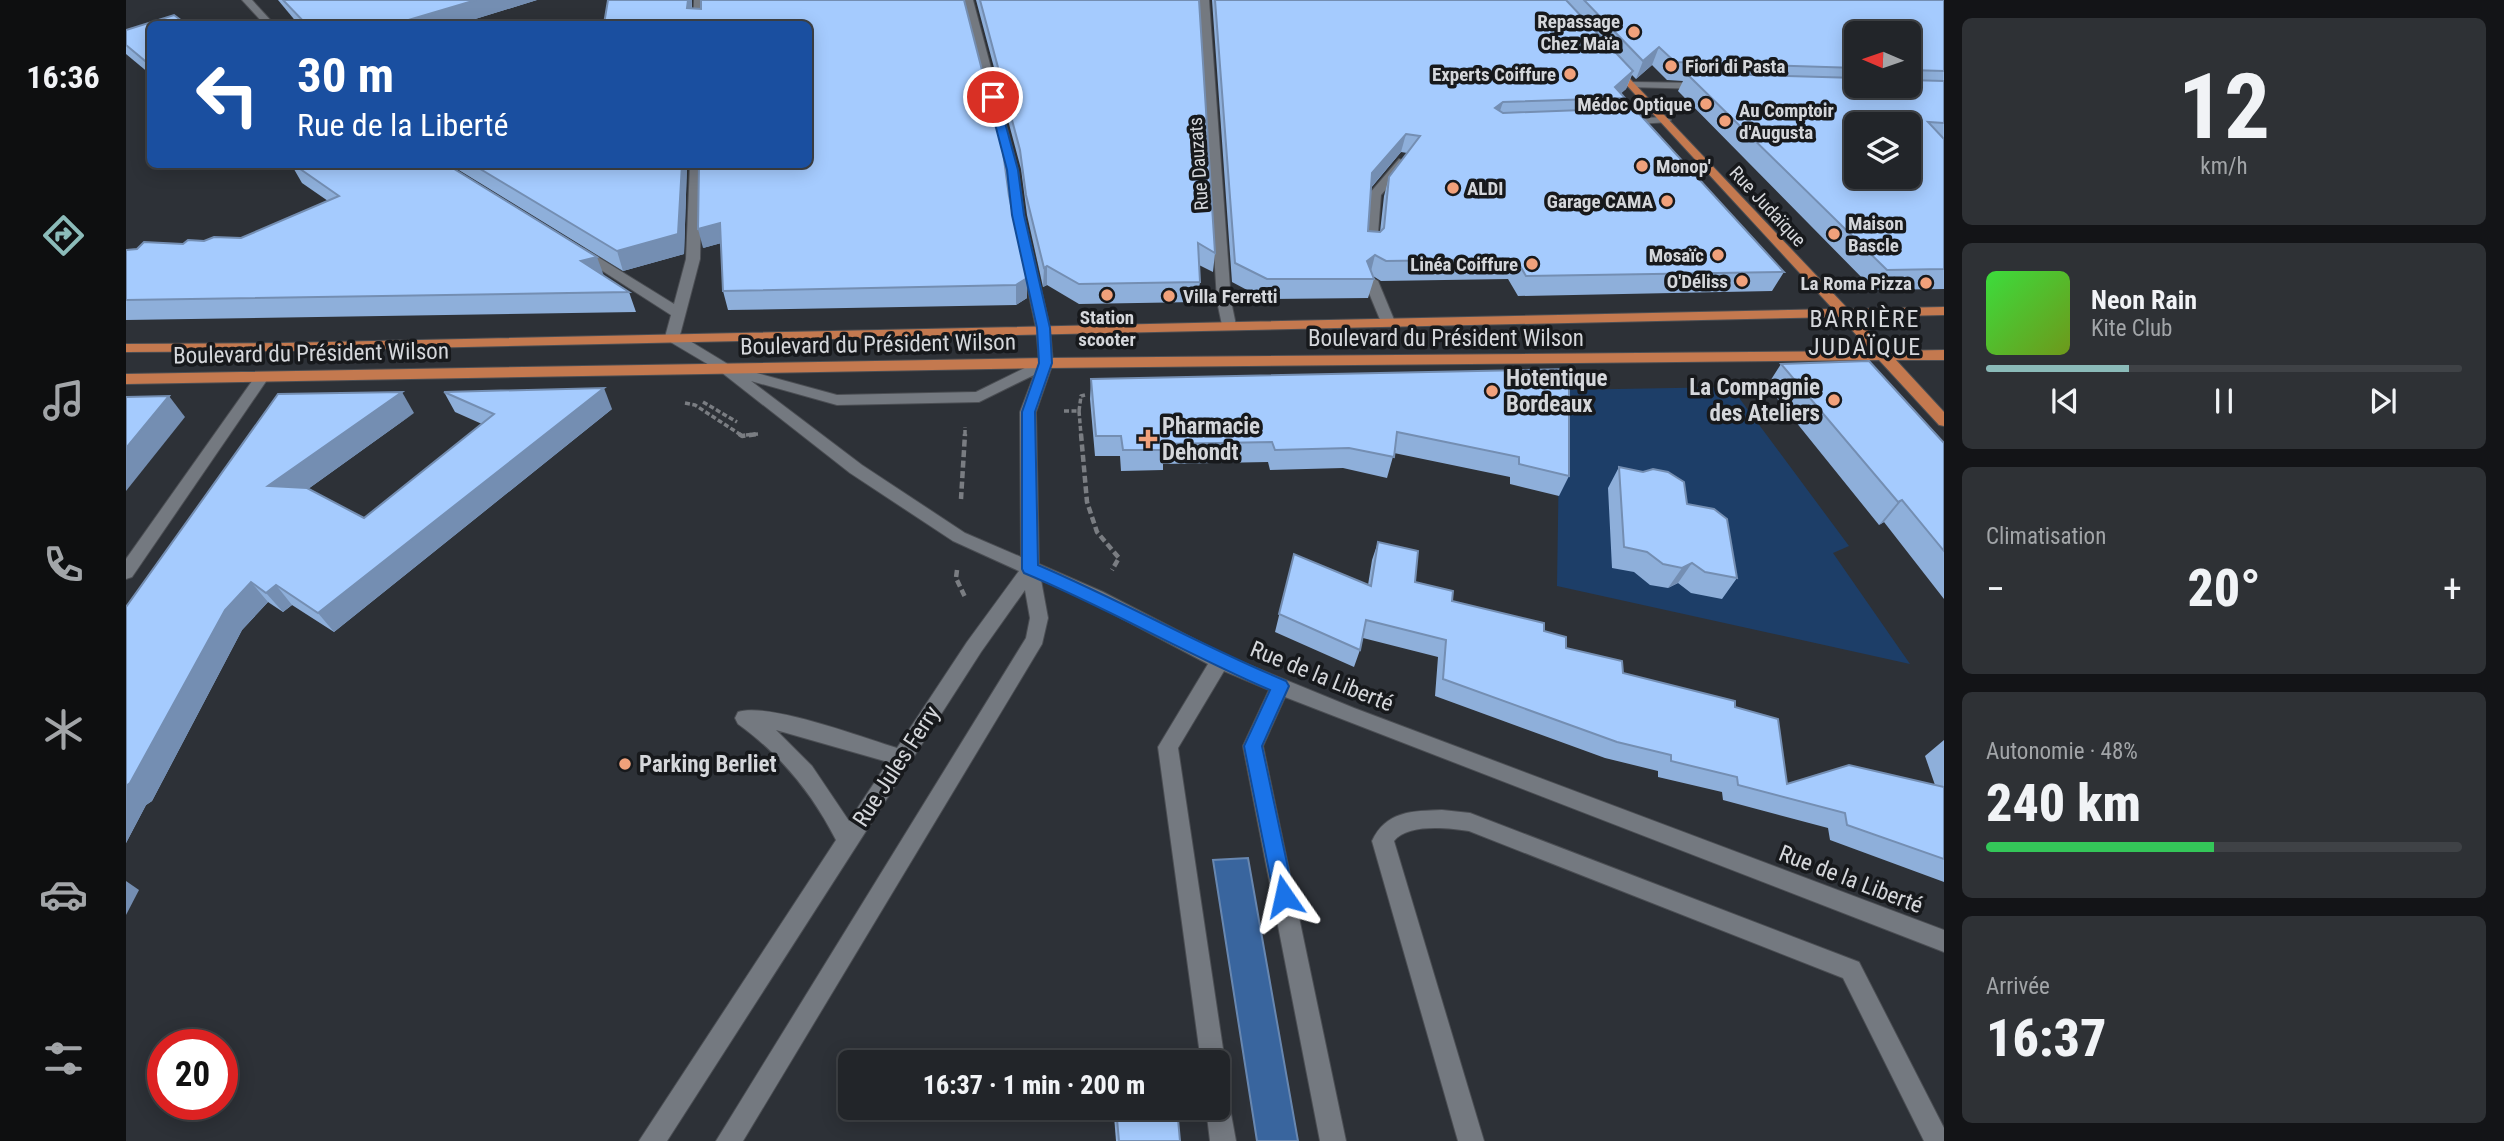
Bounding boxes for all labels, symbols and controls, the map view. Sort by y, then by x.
place label: Repassage Chez Maïa [1537,10,1620,55]
north arrow [1844,21,1922,98]
map controls [1844,21,1921,189]
marker: Repassage Chez Maïa [1626,24,1642,40]
text: 30 m [297,47,394,104]
icon: left [182,49,273,140]
text: 12 [2178,54,2270,160]
place label: Fiori di Pasta [1685,55,1785,78]
text: 16:36 [26,58,100,96]
marker: Fiori di Pasta [1663,58,1679,74]
place label: Experts Coiffure [1432,63,1556,86]
marker: Experts Coiffure [1562,66,1578,82]
pin [963,67,1023,127]
icon: arrive [974,78,1012,116]
place label: Médoc Optique [1577,93,1692,116]
marker: Médoc Optique [1698,96,1714,112]
place label: Au Comptoir d'Augusta [1739,99,1834,144]
text: Rue de la Liberté [297,106,508,144]
button: layers [1844,112,1921,189]
marker: Au Comptoir d'Augusta [1717,113,1733,129]
street label: Rue Dauzats [1184,117,1213,211]
text: km/h [2200,153,2248,180]
place label: Monop' [1656,155,1711,178]
marker: Monop' [1634,158,1650,174]
street label: Rue Judaïque [1725,161,1811,251]
place label: ALDI [1467,177,1503,200]
marker: ALDI [1445,180,1461,196]
place label: Garage CAMA [1547,190,1654,213]
marker: Garage CAMA [1659,193,1675,209]
icon: directions [39,211,88,260]
place label: Maison Bascle [1848,212,1904,257]
marker: Maison Bascle [1826,226,1842,242]
place label: Mosaïc [1649,244,1704,267]
marker: Mosaïc [1710,247,1726,263]
place label: Linéa Coiffure [1410,253,1518,276]
marker: Linéa Coiffure [1524,256,1540,272]
place label: O'Déliss [1667,270,1728,293]
place label: La Roma Pizza [1800,272,1912,295]
marker: O'Déliss [1734,273,1750,289]
marker: La Roma Pizza [1918,275,1934,291]
place label: Villa Ferretti [1183,285,1278,308]
text: Neon Rain [2091,285,2197,315]
marker: Station scooter [1099,287,1115,303]
marker: Villa Ferretti [1161,288,1177,304]
district label: BARRIÈRE JUDAÏQUE [1808,305,1922,361]
place label: Station scooter [1078,306,1136,351]
text: Kite Club [2091,315,2172,342]
street label: Boulevard du Président Wilson [1308,325,1584,352]
street label: Boulevard du Président Wilson [740,329,1016,360]
street label: Boulevard du Président Wilson [173,338,449,369]
place label: Hotentique Bordeaux [1506,365,1608,418]
place label: La Compagnie des Ateliers [1689,374,1820,427]
icon: music [39,376,88,425]
icon: previous [2046,382,2084,420]
icon: pause [2205,382,2243,420]
icon: next [2364,382,2402,420]
marker: Hotentique Bordeaux [1484,383,1500,399]
marker: La Compagnie des Ateliers [1826,392,1842,408]
place label: Pharmacie Dehondt [1162,413,1260,466]
marker: Pharmacie Dehondt [1140,431,1156,447]
text: Climatisation [1986,523,2106,550]
icon: phone [39,540,88,589]
text: 20° [2187,558,2261,619]
text: − [1986,567,2005,611]
text: + [2443,567,2462,611]
street label: Rue de la Liberté [1246,635,1397,717]
street label: Rue Jules Ferry [847,700,946,832]
icon: climate [39,705,88,754]
text: Autonomie · 48% [1986,738,2138,765]
place label: Parking Berliet [639,751,777,778]
marker: Parking Berliet [617,756,633,772]
text: 240 km [1986,773,2141,834]
street label: Rue de la Liberté [1775,840,1927,919]
position arrow [1247,859,1321,933]
icon: car [39,870,88,919]
text: Arrivée [1986,973,2050,1000]
text: 16:37 [1986,1008,2106,1069]
speed limit sign: 20 [147,1029,238,1120]
icon: filters [39,1034,88,1083]
text: 16:37 · 1 min · 200 m [923,1070,1145,1100]

